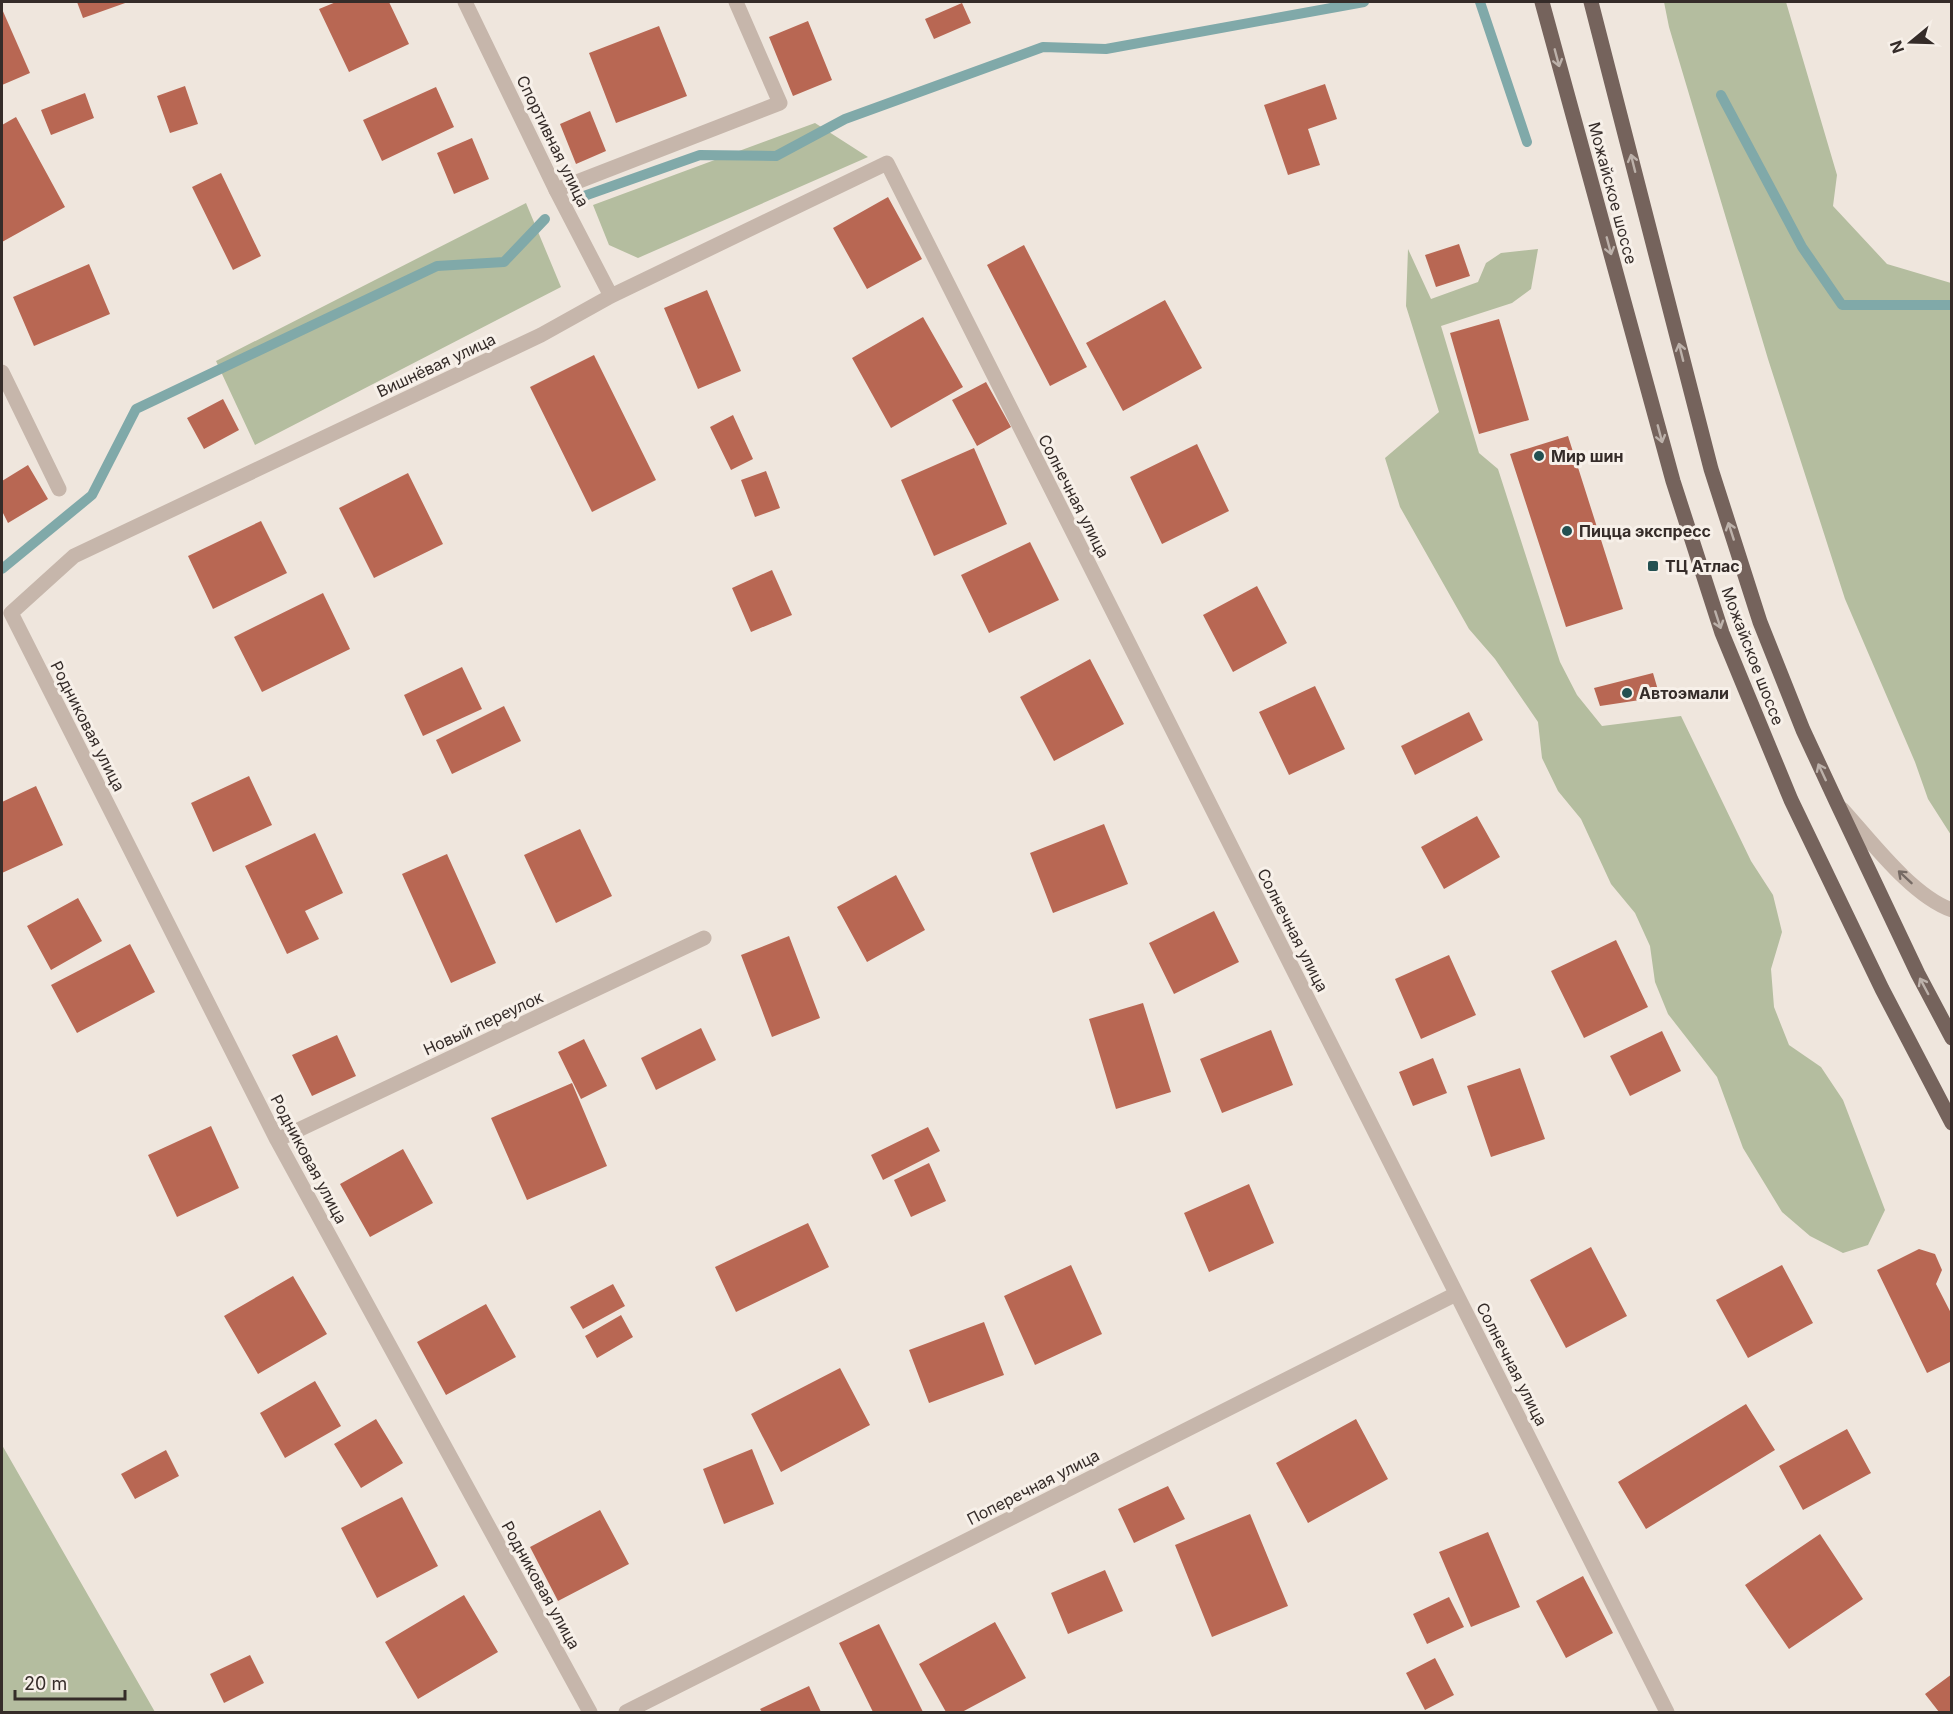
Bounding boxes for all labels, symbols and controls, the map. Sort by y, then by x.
north arrow [1881,12,1941,72]
text: N [1885,38,1908,56]
one-way arrow [1552,48,1564,67]
street label: Спортивная улица [512,72,594,210]
street label: Можайское шоссе [1584,120,1642,266]
one-way arrow [1626,153,1638,172]
one-way arrow [1603,236,1615,255]
street label: Вишнёвая улица [373,329,499,401]
one-way arrow [1674,342,1686,361]
one-way arrow [1655,424,1666,443]
street label: Солнечная улица [1034,431,1114,561]
place label: Мир шин [1551,446,1623,466]
marker: Мир шин [1532,449,1546,463]
place label: Пицца экспресс [1579,521,1711,541]
one-way arrow [1725,522,1736,541]
marker: Пицца экспресс [1560,524,1574,538]
place label: ТЦ Атлас [1665,556,1740,576]
marker: ТЦ Атлас [1646,559,1660,573]
street label: Можайское шоссе [1717,584,1789,728]
one-way arrow [1713,610,1724,629]
street label: Родниковая улица [47,658,129,794]
place label: Автоэмали [1639,683,1729,703]
marker: Автоэмали [1620,686,1634,700]
one-way arrow [1816,764,1828,782]
street label: Солнечная улица [1253,865,1333,995]
one-way arrow [1897,869,1912,884]
one-way arrow [1918,978,1930,995]
street label: Новый переулок [420,986,546,1059]
street label: Родниковая улица [266,1091,352,1227]
street label: Солнечная улица [1472,1299,1552,1429]
street label: Поперечная улица [963,1445,1103,1529]
street label: Родниковая улица [497,1517,585,1653]
scale bar [15,1663,124,1701]
text: 20 m [24,1673,67,1694]

